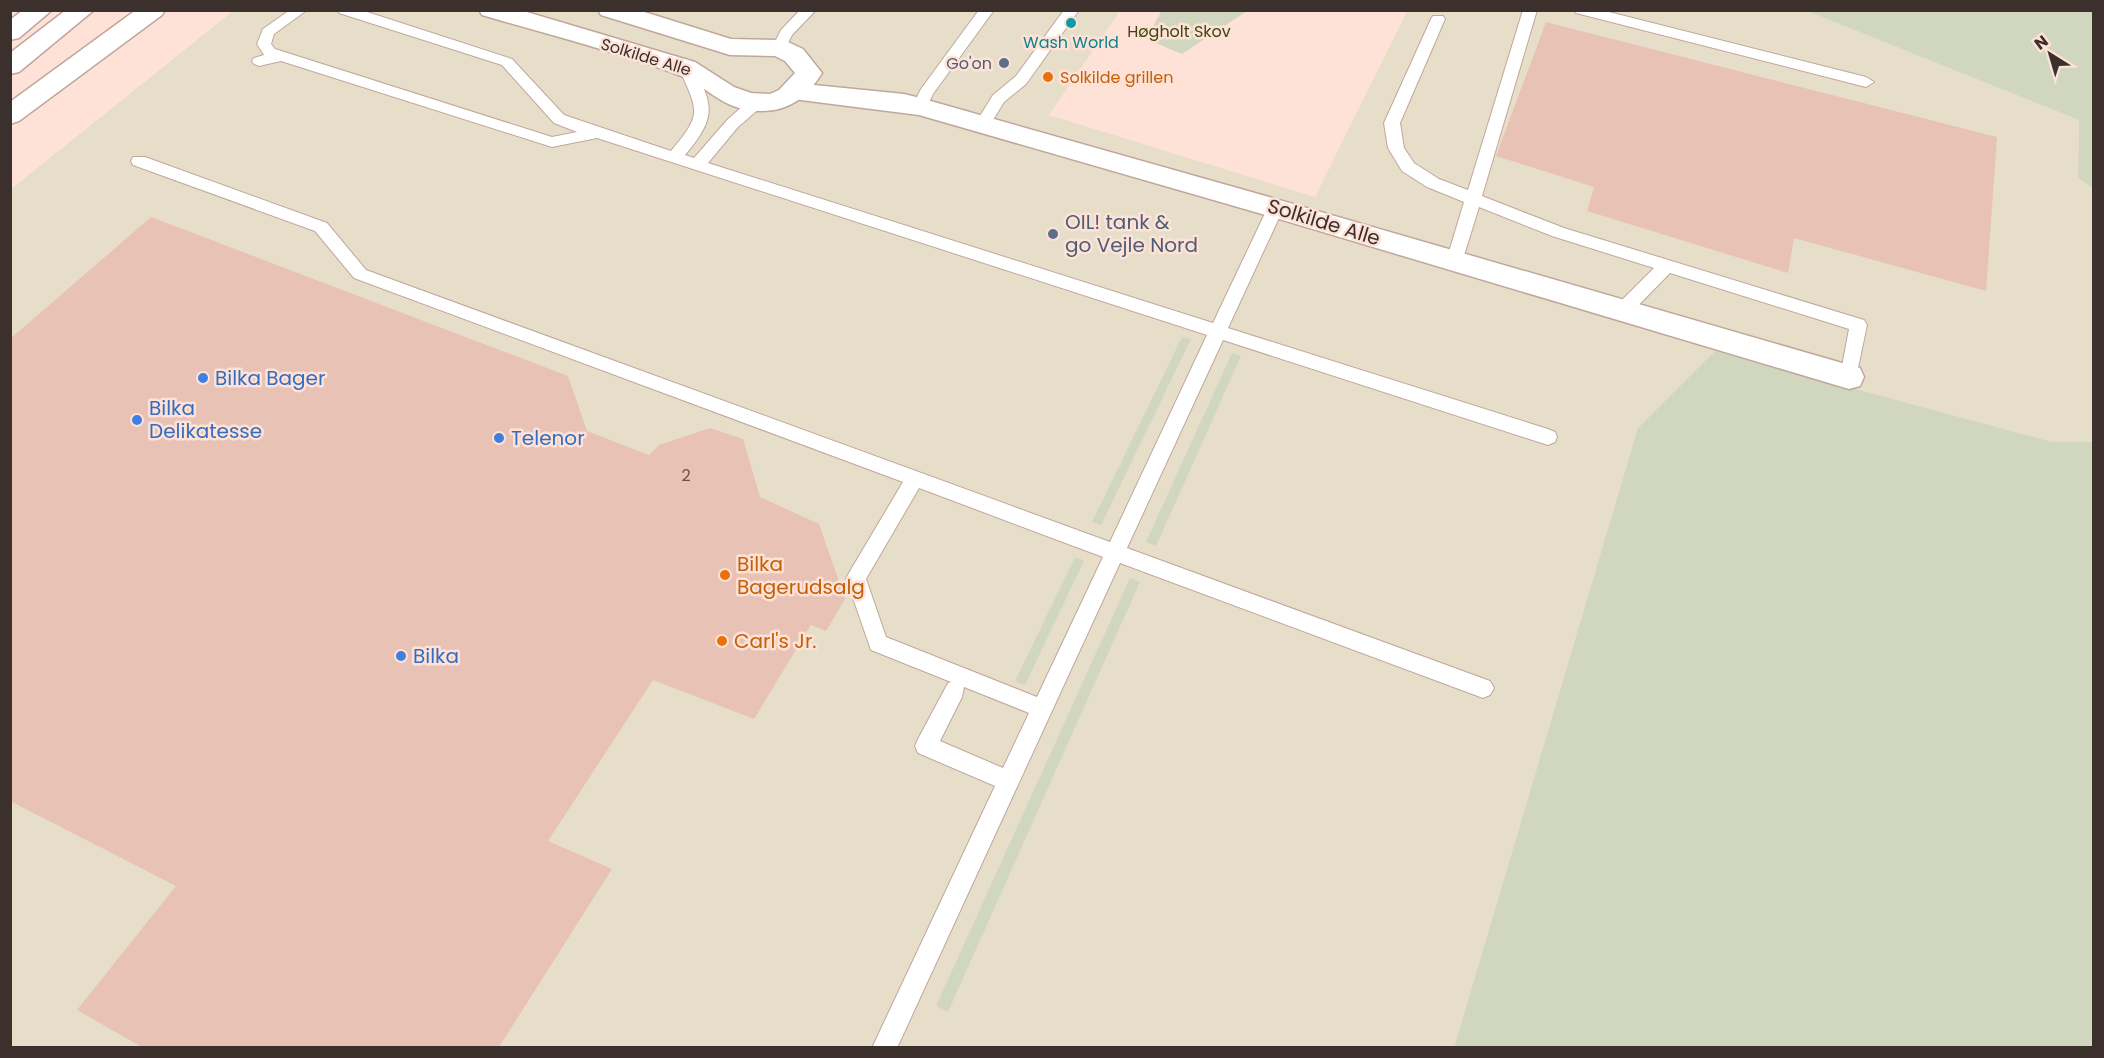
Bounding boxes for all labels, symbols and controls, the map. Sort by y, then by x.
marker: Wash World [1064,16,1078,30]
park label: Høgholt Skov [1127,20,1231,43]
north arrow [2020,24,2080,84]
text: N [2030,30,2053,55]
place label: Wash World [1023,31,1119,54]
street label: Solkilde Alle [598,32,694,82]
place label: Go'on [946,52,992,75]
marker: Go'on [997,56,1011,70]
place label: Solkilde grillen [1060,66,1173,89]
marker: Solkilde grillen [1041,70,1055,84]
street label: Solkilde Alle [1264,192,1384,252]
place label: OIL! tank & go Vejle Nord [1065,208,1198,259]
marker: OIL! tank & go Vejle Nord [1046,227,1060,241]
place label: Bilka Bager [215,364,325,392]
marker: Bilka Bager [196,371,210,385]
place label: Bilka Delikatesse [149,394,262,445]
marker: Bilka Delikatesse [130,413,144,427]
place label: Telenor [511,424,585,452]
marker: Telenor [492,431,506,445]
house number: 2 [681,464,691,487]
place label: Bilka Bagerudsalg [737,550,865,601]
marker: Bilka Bagerudsalg [718,568,732,582]
place label: Carl's Jr. [734,627,817,655]
marker: Carl's Jr. [715,634,729,648]
place label: Bilka [413,642,459,670]
marker: Bilka [394,649,408,663]

